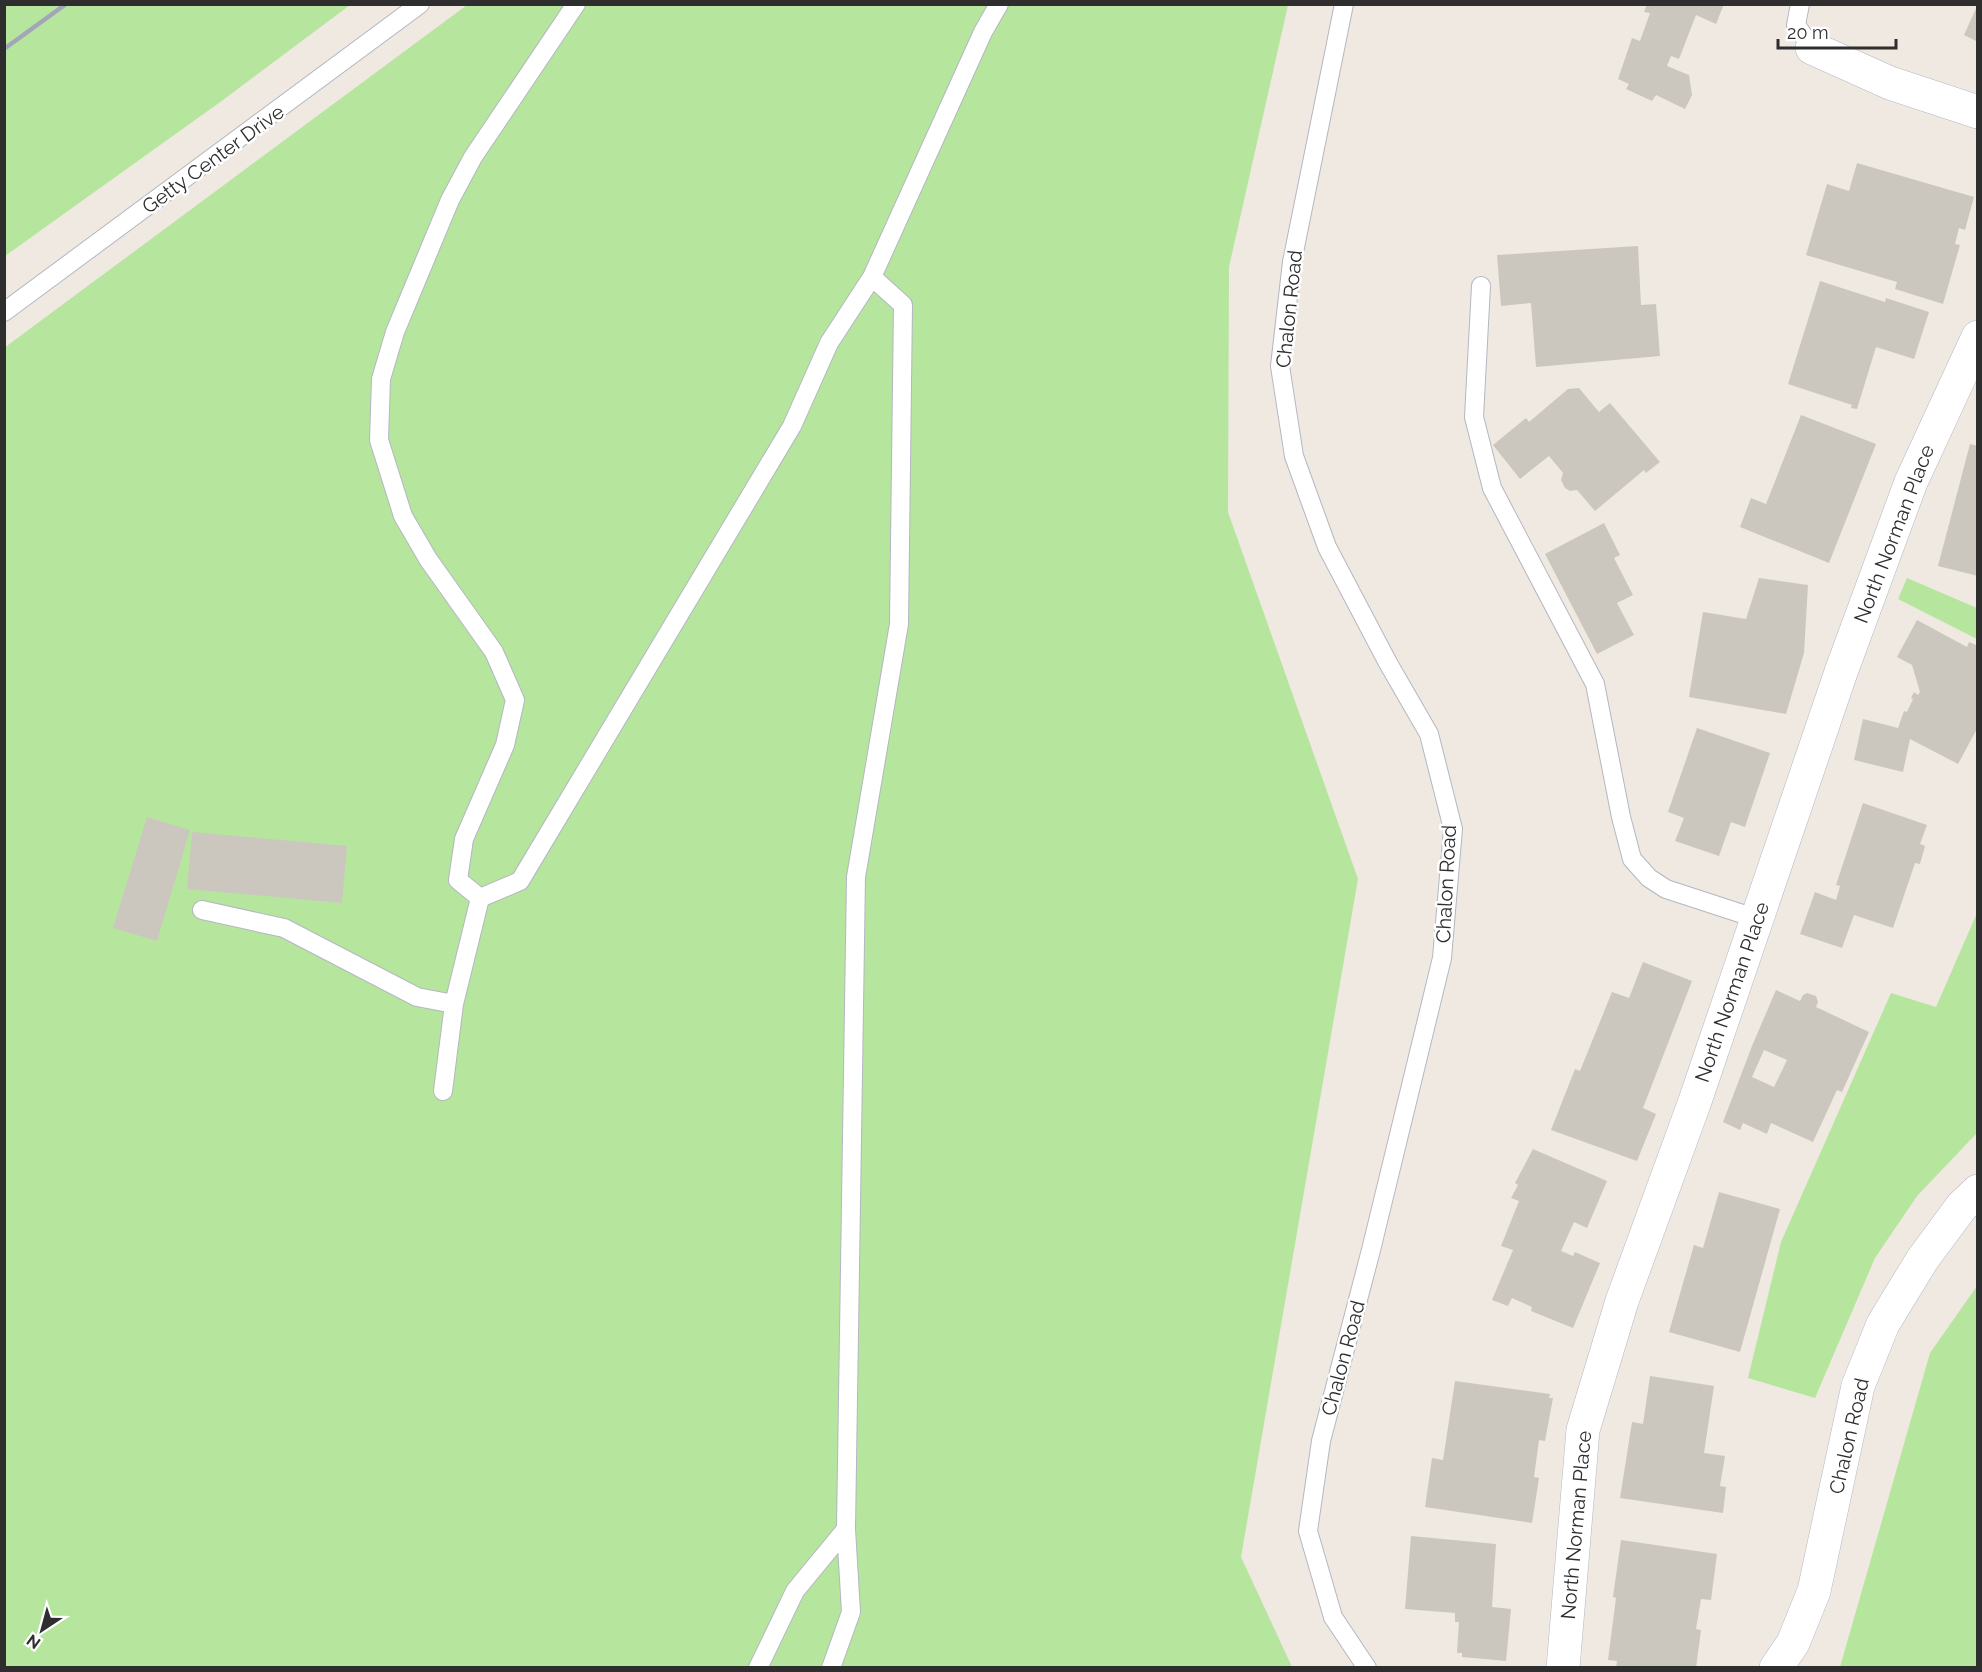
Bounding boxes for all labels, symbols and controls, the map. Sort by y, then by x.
scale bar [1778,12,1896,50]
text: 20 m [1787,22,1829,43]
street label: Getty Center Drive [137,99,289,219]
street label: Chalon Road [1271,249,1307,369]
street label: North Norman Place [1849,441,1939,627]
street label: Chalon Road [1431,824,1461,944]
street label: North Norman Place [1690,898,1774,1085]
street label: Chalon Road [1316,1298,1370,1418]
street label: Chalon Road [1824,1376,1874,1496]
street label: North Norman Place [1556,1429,1596,1620]
north arrow [12,1600,72,1660]
text: N [23,1630,44,1653]

